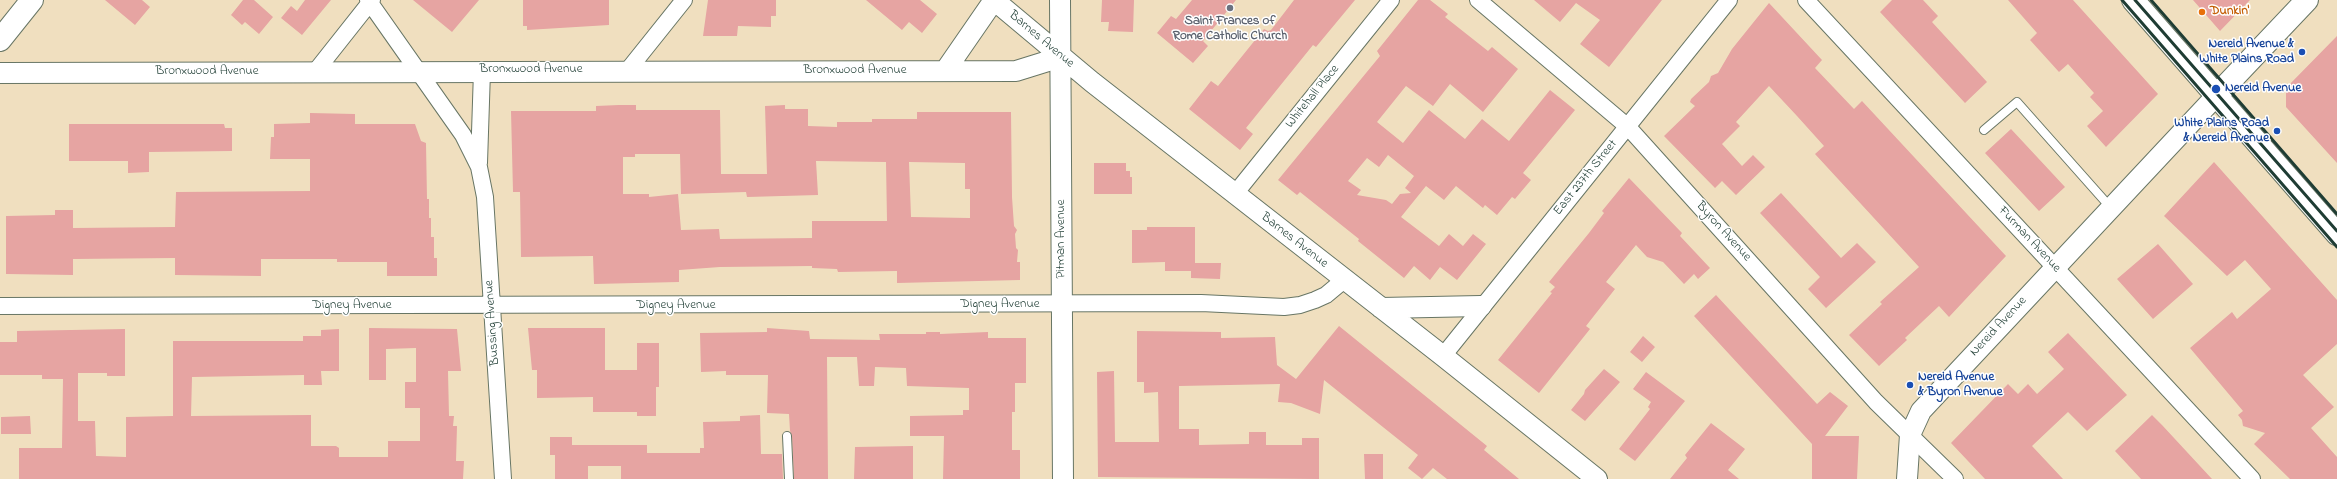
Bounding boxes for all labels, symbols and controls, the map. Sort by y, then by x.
marker: Saint Frances of Rome Catholic Church [1225,3,1235,13]
place label: Dunkin' [2210,4,2249,20]
marker: Dunkin' [2197,7,2207,17]
street label: Barnes Avenue [1005,8,1077,72]
place label: Saint Frances of Rome Catholic Church [1173,14,1287,45]
place label: Nereid Avenue & White Plains Road [2199,37,2294,68]
marker: Nereid Avenue & White Plains Road [2297,47,2307,57]
street label: Bronxwood Avenue [479,62,583,78]
street label: Whitehall Place [1283,62,1343,132]
street label: Bronxwood Avenue [803,63,907,79]
street label: Bronxwood Avenue [155,64,259,80]
place label: Nereid Avenue [2225,81,2301,97]
marker: Nereid Avenue [2210,83,2222,95]
place label: White Plains Road & Nereid Avenue [2174,116,2269,147]
marker: White Plains Road & Nereid Avenue [2272,126,2282,136]
street label: East 237th Street [1551,137,1621,219]
street label: Pitman Avenue [1054,199,1070,279]
street label: Byron Avenue [1692,199,1754,265]
street label: Furman Avenue [1994,204,2064,276]
street label: Barnes Avenue [1257,210,1331,272]
street label: Bussing Avenue [482,280,504,366]
street label: Nereid Avenue [1967,294,2031,360]
street label: Digney Avenue [960,297,1040,313]
street label: Digney Avenue [312,298,392,314]
street label: Digney Avenue [636,298,716,314]
place label: Nereid Avenue & Byron Avenue [1918,370,2002,401]
marker: Nereid Avenue & Byron Avenue [1905,380,1915,390]

